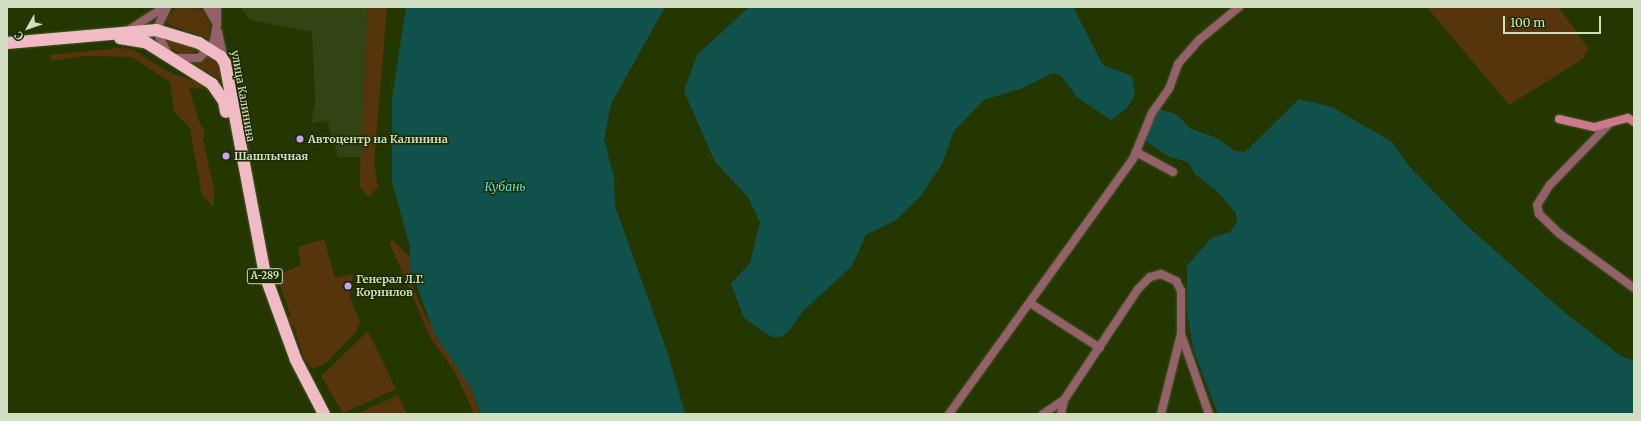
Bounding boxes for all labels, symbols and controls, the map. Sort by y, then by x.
north arrow [8,8,48,48]
scale bar [1505,8,1603,34]
text: 100 m [1510,15,1545,30]
text: С [11,28,27,43]
street label: улица Калинина [228,49,258,143]
place label: Автоцентр на Калинина [308,132,448,146]
marker: Автоцентр на Калинина [295,134,305,144]
place label: Шашлычная [234,149,308,163]
marker: Шашлычная [221,151,231,161]
water label: Кубань [484,180,526,194]
road number: А-289 [246,268,284,284]
place label: Генерал Л.Г. Корнилов [356,273,424,299]
marker: Генерал Л.Г. Корнилов [343,281,353,291]

